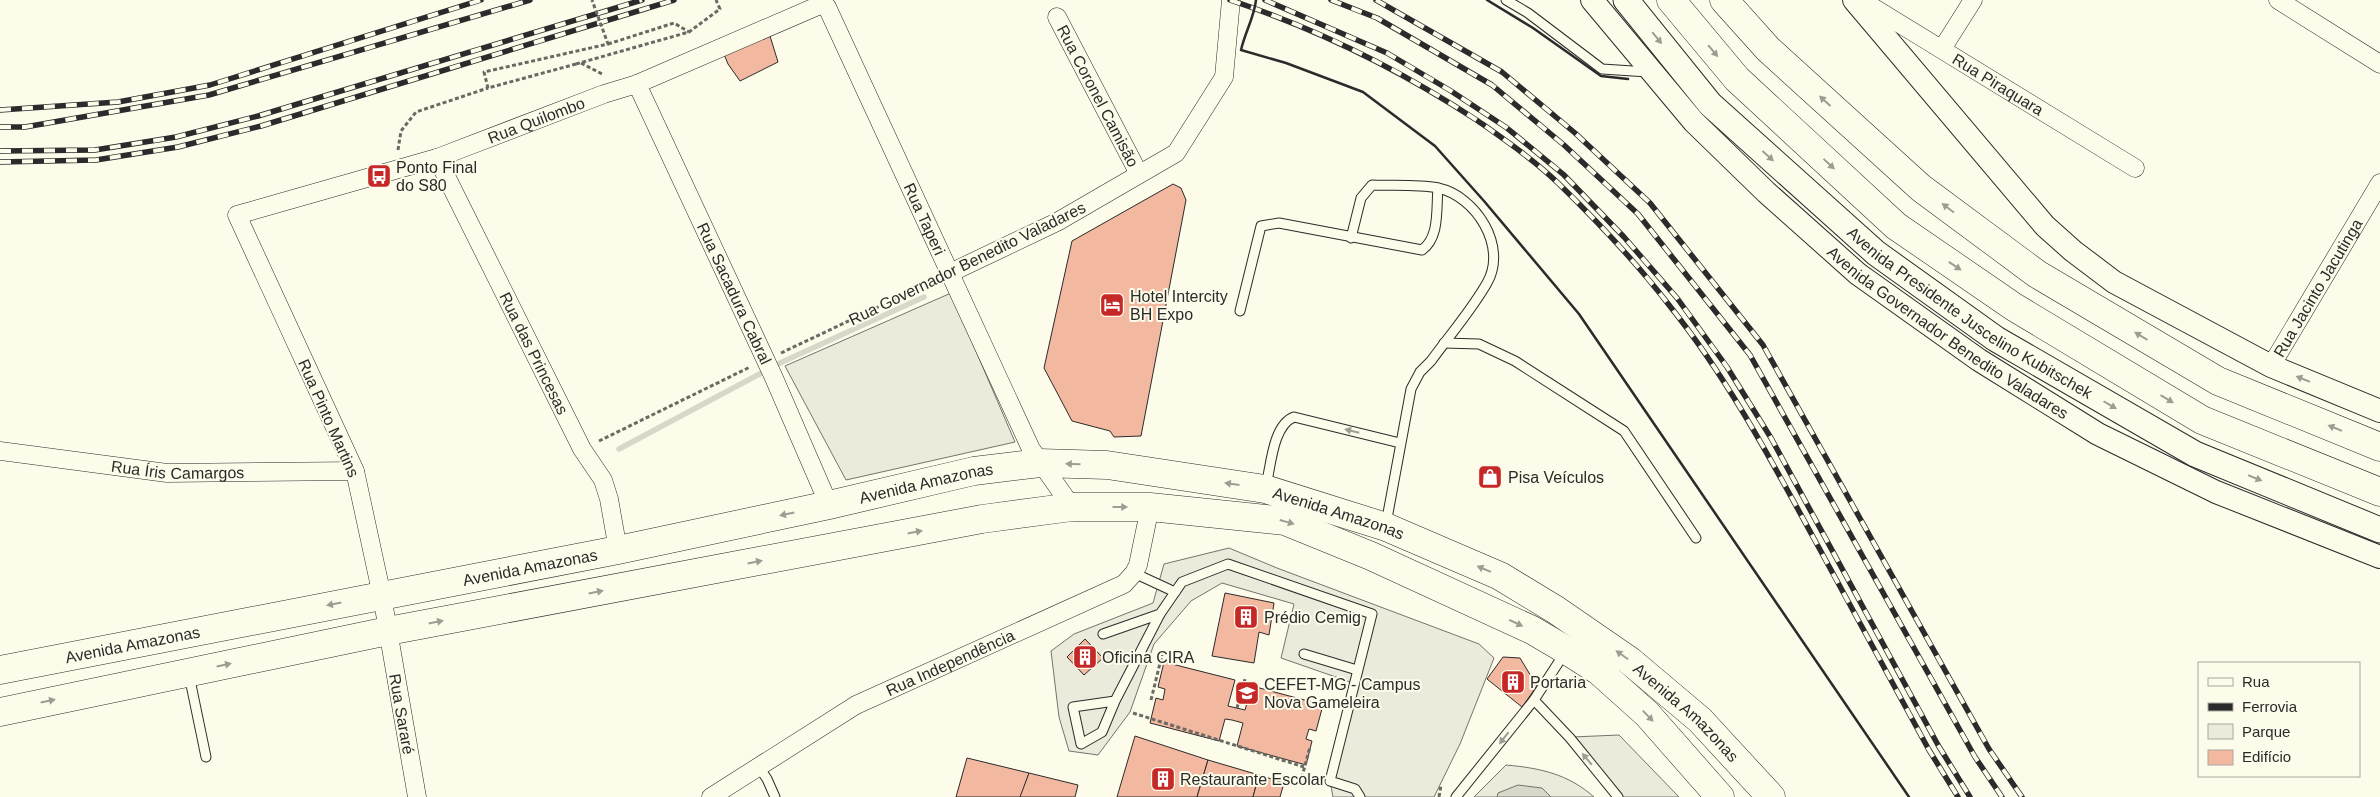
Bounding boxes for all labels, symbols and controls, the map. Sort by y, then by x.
street label: Rua Coronel Camisão [1054,22,1142,170]
one-way arrow [1651,31,1662,44]
one-way arrow [1708,44,1719,57]
street label: Rua Piraquara [1950,50,2047,119]
street label: Rua Quilombo [486,94,587,147]
one-way arrow [1820,95,1832,107]
one-way arrow [1761,150,1773,162]
place label: Ponto Final do S80 [396,159,477,194]
one-way arrow [1823,159,1836,170]
bus stop icon: Ponto Final do S80 [366,163,392,189]
street label: Rua Taperi [900,180,948,258]
street label: Rua Governador Benedito Valadares [846,199,1088,328]
one-way arrow [1941,203,1955,213]
street label: Rua Jacinto Jacutinga [2270,216,2366,360]
street label: Rua Sacadura Cabral [694,220,774,367]
street label: Avenida Presidente Juscelino Kubitschek [1844,224,2096,402]
street label: Avenida Governador Benedito Valadares [1824,243,2071,422]
one-way arrow [1949,261,1962,271]
place label: Hotel Intercity BH Expo [1130,288,1228,323]
street label: Rua das Princesas [496,289,571,417]
hotel icon: Hotel Intercity BH Expo [1099,292,1125,318]
one-way arrow [2135,331,2148,340]
street label: Rua Pinto Martins [295,357,362,480]
one-way arrow [2295,375,2310,382]
one-way arrow [2161,394,2174,403]
one-way arrow [2103,401,2118,409]
one-way arrow [2328,424,2342,432]
one-way arrow [1345,427,1360,435]
street label: Rua Íris Camargos [110,458,244,482]
one-way arrow [1065,459,1081,467]
street label: Avenida Amazonas [858,461,994,507]
shop icon: Pisa Veículos [1477,464,1503,490]
place label: Pisa Veículos [1508,469,1604,486]
one-way arrow [2248,475,2262,483]
one-way arrow [1223,480,1239,488]
street label: Avenida Amazonas [1271,484,1407,543]
one-way arrow [1113,503,1129,511]
one-way arrow [779,510,794,518]
one-way arrow [1280,519,1295,527]
one-way arrow [907,528,923,536]
street label: Avenida Amazonas [461,546,599,589]
one-way arrow [748,558,764,566]
one-way arrow [1477,564,1491,572]
one-way arrow [588,588,604,596]
one-way arrow [326,600,341,608]
building icon: Prédio Cemig [1233,604,1259,630]
place label: Prédio Cemig [1264,609,1361,626]
one-way arrow [428,618,444,626]
one-way arrow [1509,619,1523,627]
street label: Avenida Amazonas [64,623,201,666]
street label: Rua Independência [884,627,1017,699]
building icon: Oficina CIRA [1072,644,1098,670]
place label: Oficina CIRA [1102,649,1195,666]
one-way arrow [1615,650,1628,660]
street label: Avenida Amazonas [1630,660,1742,765]
one-way arrow [216,661,232,669]
legend [2198,662,2360,777]
building icon: Portaria [1500,669,1526,695]
street label: Rua Sararé [386,672,417,756]
text: Rua [2242,673,2270,690]
place label: Portaria [1530,674,1586,691]
place label: CEFET-MG - Campus Nova Gameleira [1264,676,1420,711]
school or university icon: CEFET-MG - Campus Nova Gameleira [1234,680,1260,706]
one-way arrow [40,697,56,705]
text: Ferrovia [2242,698,2298,715]
one-way arrow [1642,709,1654,721]
text: Parque [2242,723,2290,740]
one-way arrow [1499,731,1509,745]
text: Edifício [2242,748,2291,765]
one-way arrow [1582,753,1593,766]
building icon: Restaurante Escolar [1150,766,1176,792]
place label: Restaurante Escolar [1180,771,1326,788]

